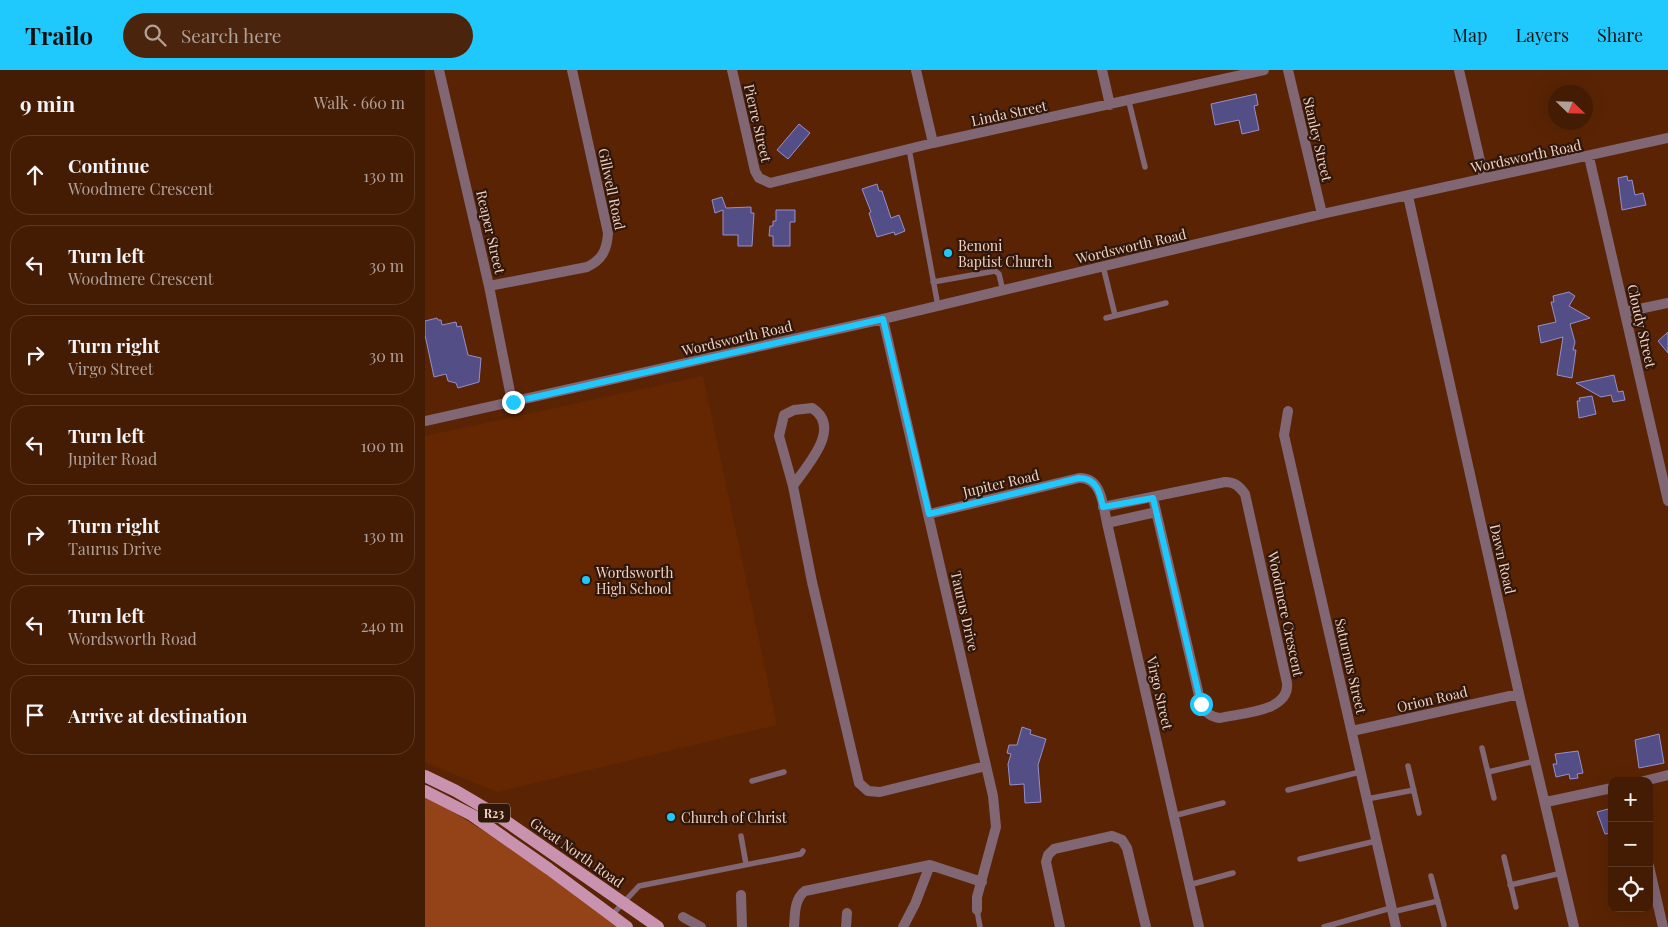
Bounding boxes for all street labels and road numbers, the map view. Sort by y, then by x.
street label: Pierre Street [740,82,776,165]
street label: Stanley Street [1299,95,1337,184]
street label: Linda Street [970,96,1050,130]
street label: Wordsworth Road [1468,135,1583,177]
street label: Gillwell Road [594,146,630,232]
street label: Reaper Street [472,188,510,277]
street label: Wordsworth Road [1073,224,1188,268]
street label: Cloudy Street [1623,282,1661,371]
street label: Wordsworth Road [679,316,794,360]
street label: Jupiter Road [960,465,1041,501]
street label: Dawn Road [1486,522,1520,596]
street label: Woodmere Crescent [1263,549,1309,679]
street label: Taurus Drive [947,569,983,653]
street label: Saturnus Street [1331,616,1371,717]
street label: Virgo Street [1142,653,1178,733]
street label: Orion Road [1395,682,1469,716]
road number: R23 [478,804,510,822]
street label: Great North Road [526,813,628,891]

